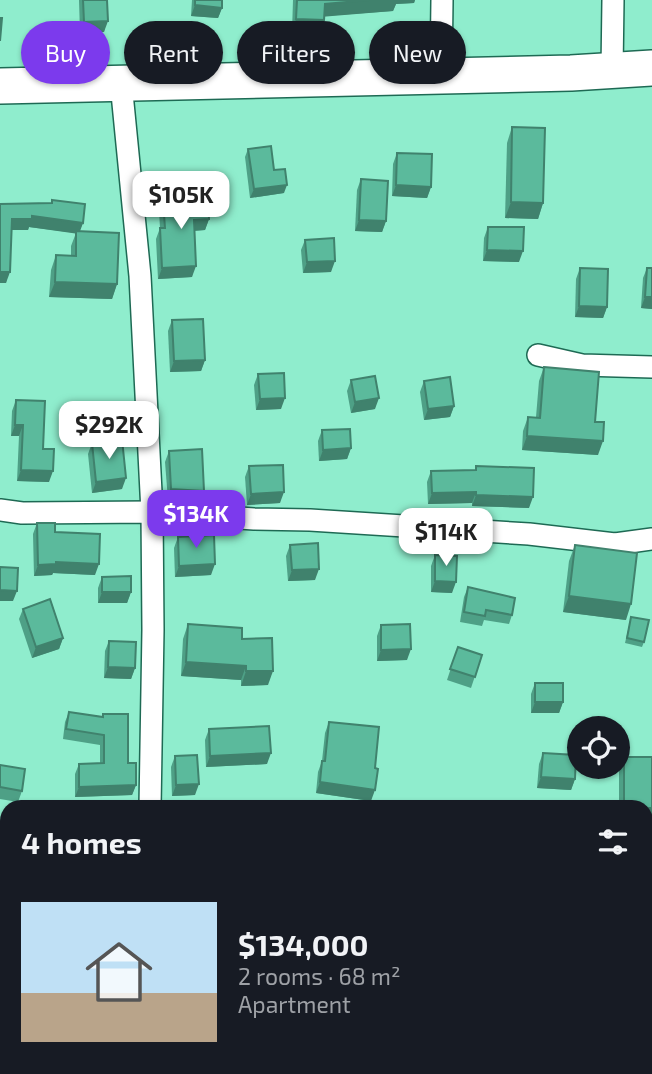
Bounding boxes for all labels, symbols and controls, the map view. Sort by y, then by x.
chip: Buy [21,21,110,84]
chip: Rent [124,21,223,84]
chip: Filters [237,21,355,84]
chip: New [369,21,466,84]
pin: $105K [132,172,230,231]
text: $105K [148,180,214,208]
pin: $292K [60,402,158,461]
text: $292K [75,410,143,438]
pin: $134K [147,490,245,550]
text: $134K [163,499,229,527]
pin: $114K [397,508,495,568]
text: $114K [415,517,477,545]
map controls [567,716,630,779]
button: locate [567,716,630,779]
icon: filters [594,823,632,861]
text: 4 homes [21,824,142,860]
text: $134,000 [238,926,369,962]
icon: home [77,930,161,1014]
text: 2 rooms · 68 m² [238,962,401,990]
text: Apartment [238,990,351,1018]

